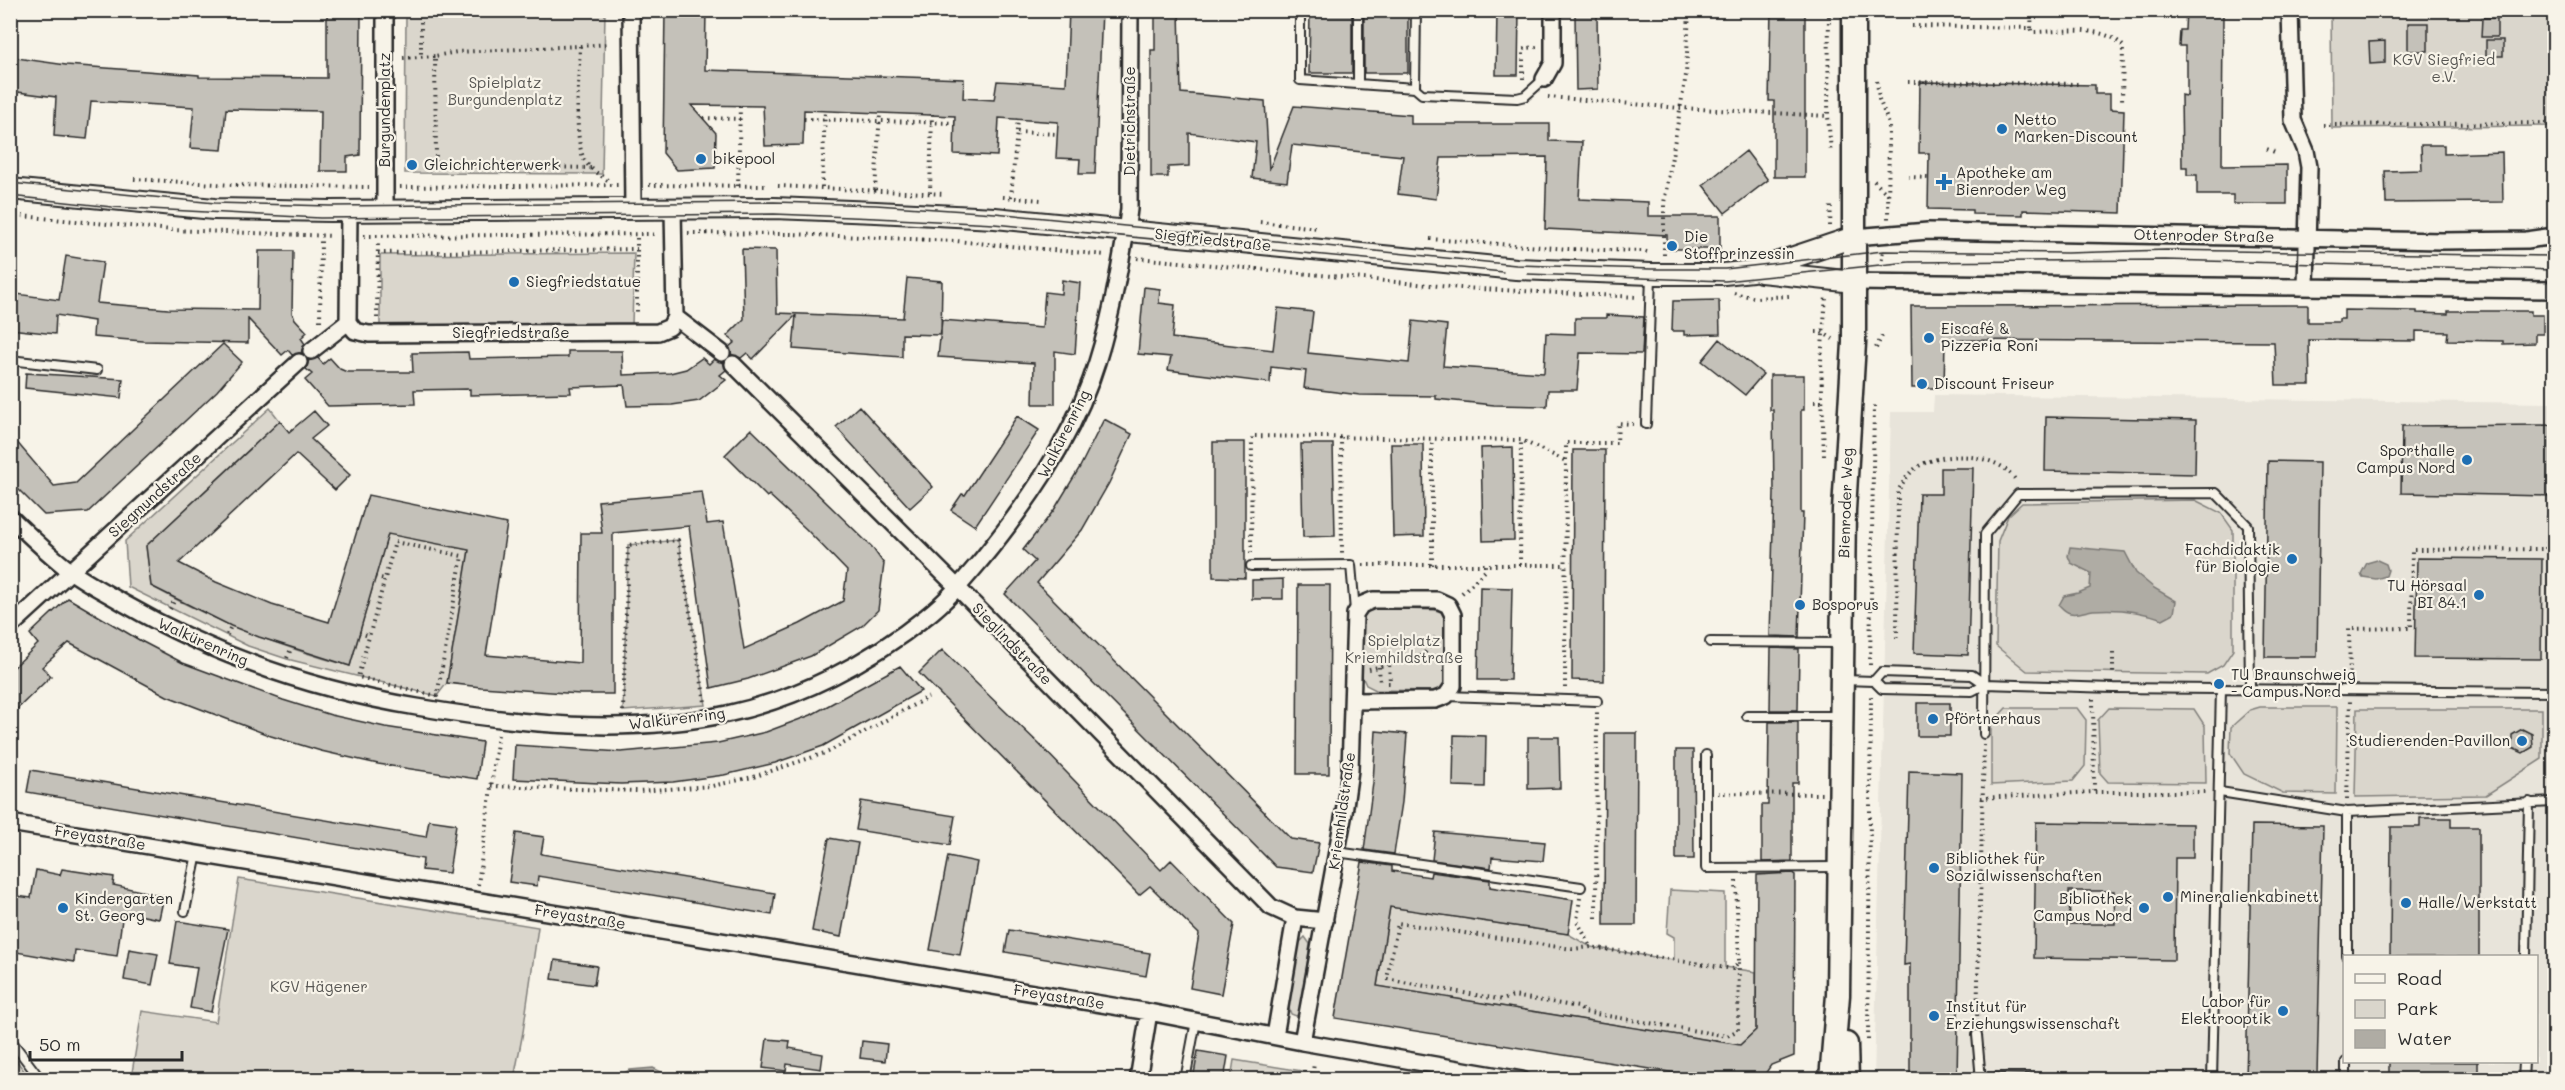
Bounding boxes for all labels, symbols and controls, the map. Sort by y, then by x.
park label: KGV Siegfried e.V. [2393,49,2495,86]
street label: Burgundenplatz [374,53,394,167]
street label: Dietrichstraße [1119,66,1139,176]
park label: Spielplatz Burgundenplatz [448,72,562,109]
place label: Netto Marken-Discount [2014,109,2138,146]
marker: Netto Marken-Discount [1995,122,2009,136]
place label: bikepool [713,148,775,168]
marker: bikepool [694,152,708,166]
place label: Gleichrichterwerk [424,154,559,174]
marker: Gleichrichterwerk [405,158,419,172]
place label: Apotheke am Bienroder Weg [1956,162,2067,199]
marker: Apotheke am Bienroder Weg [1937,175,1951,189]
street label: Siegfriedstraße [1154,223,1273,255]
street label: Ottenroder Straße [2133,224,2275,246]
place label: Die Stoffprinzessin [1684,226,1794,263]
marker: Die Stoffprinzessin [1665,239,1679,253]
place label: Siegfriedstatue [526,271,641,291]
marker: Siegfriedstatue [507,275,521,289]
place label: Eiscafé & Pizzeria Roni [1941,318,2038,355]
street label: Siegfriedstraße [452,322,570,342]
marker: Eiscafé & Pizzeria Roni [1922,331,1936,345]
place label: Discount Friseur [1934,373,2055,393]
marker: Discount Friseur [1915,377,1929,391]
street label: Walkürenring [1032,386,1094,481]
place label: Sporthalle Campus Nord [2356,440,2455,477]
street label: Siegmundstraße [104,447,205,541]
street label: Bienroder Weg [1833,447,1857,558]
marker: Sporthalle Campus Nord [2460,453,2474,467]
place label: Fachdidaktik für Biologie [2185,539,2280,576]
marker: Fachdidaktik für Biologie [2285,552,2299,566]
place label: TU Hörsaal BI 84.1 [2387,575,2467,612]
marker: TU Hörsaal BI 84.1 [2472,588,2486,602]
place label: Bosporus [1812,594,1879,614]
street label: Sieglindstraße [968,598,1057,689]
marker: Bosporus [1793,598,1807,612]
street label: Walkürenring [155,612,252,670]
park label: Spielplatz Kriemhildstraße [1345,630,1463,667]
place label: TU Braunschweig - Campus Nord [2231,664,2356,701]
marker: TU Braunschweig - Campus Nord [2212,677,2226,691]
street label: Walkürenring [628,702,726,734]
place label: Pförtnerhaus [1945,708,2041,728]
marker: Pförtnerhaus [1926,712,1940,726]
place label: Studierenden-Pavillon [2349,730,2510,750]
marker: Studierenden-Pavillon [2515,734,2529,748]
street label: Kriemhildstraße [1323,751,1359,871]
street label: Freyastraße [53,820,147,854]
place label: Bibliothek für Sozialwissenschaften [1946,848,2102,885]
marker: Bibliothek für Sozialwissenschaften [1927,861,1941,875]
place label: Mineralienkabinett [2180,886,2319,906]
place label: Kindergarten St. Georg [75,888,173,925]
place label: Bibliothek Campus Nord [2033,888,2132,925]
marker: Mineralienkabinett [2161,890,2175,904]
place label: Halle/Werkstatt [2418,892,2537,912]
marker: Halle/Werkstatt [2399,896,2413,910]
street label: Freyastraße [533,899,627,933]
marker: Kindergarten St. Georg [56,901,70,915]
marker: Bibliothek Campus Nord [2137,901,2151,915]
legend [2343,955,2538,1063]
text: Road [2397,966,2442,990]
park label: KGV Hägener [270,976,368,996]
street label: Freyastraße [1012,979,1106,1013]
place label: Labor für Elektrooptik [2181,991,2271,1028]
place label: Institut für Erziehungswissenschaft [1946,996,2120,1033]
text: Park [2397,996,2438,1020]
marker: Labor für Elektrooptik [2276,1004,2290,1018]
marker: Institut für Erziehungswissenschaft [1927,1009,1941,1023]
scale bar [30,1024,182,1062]
text: Water [2397,1026,2452,1050]
text: 50 m [39,1032,81,1056]

